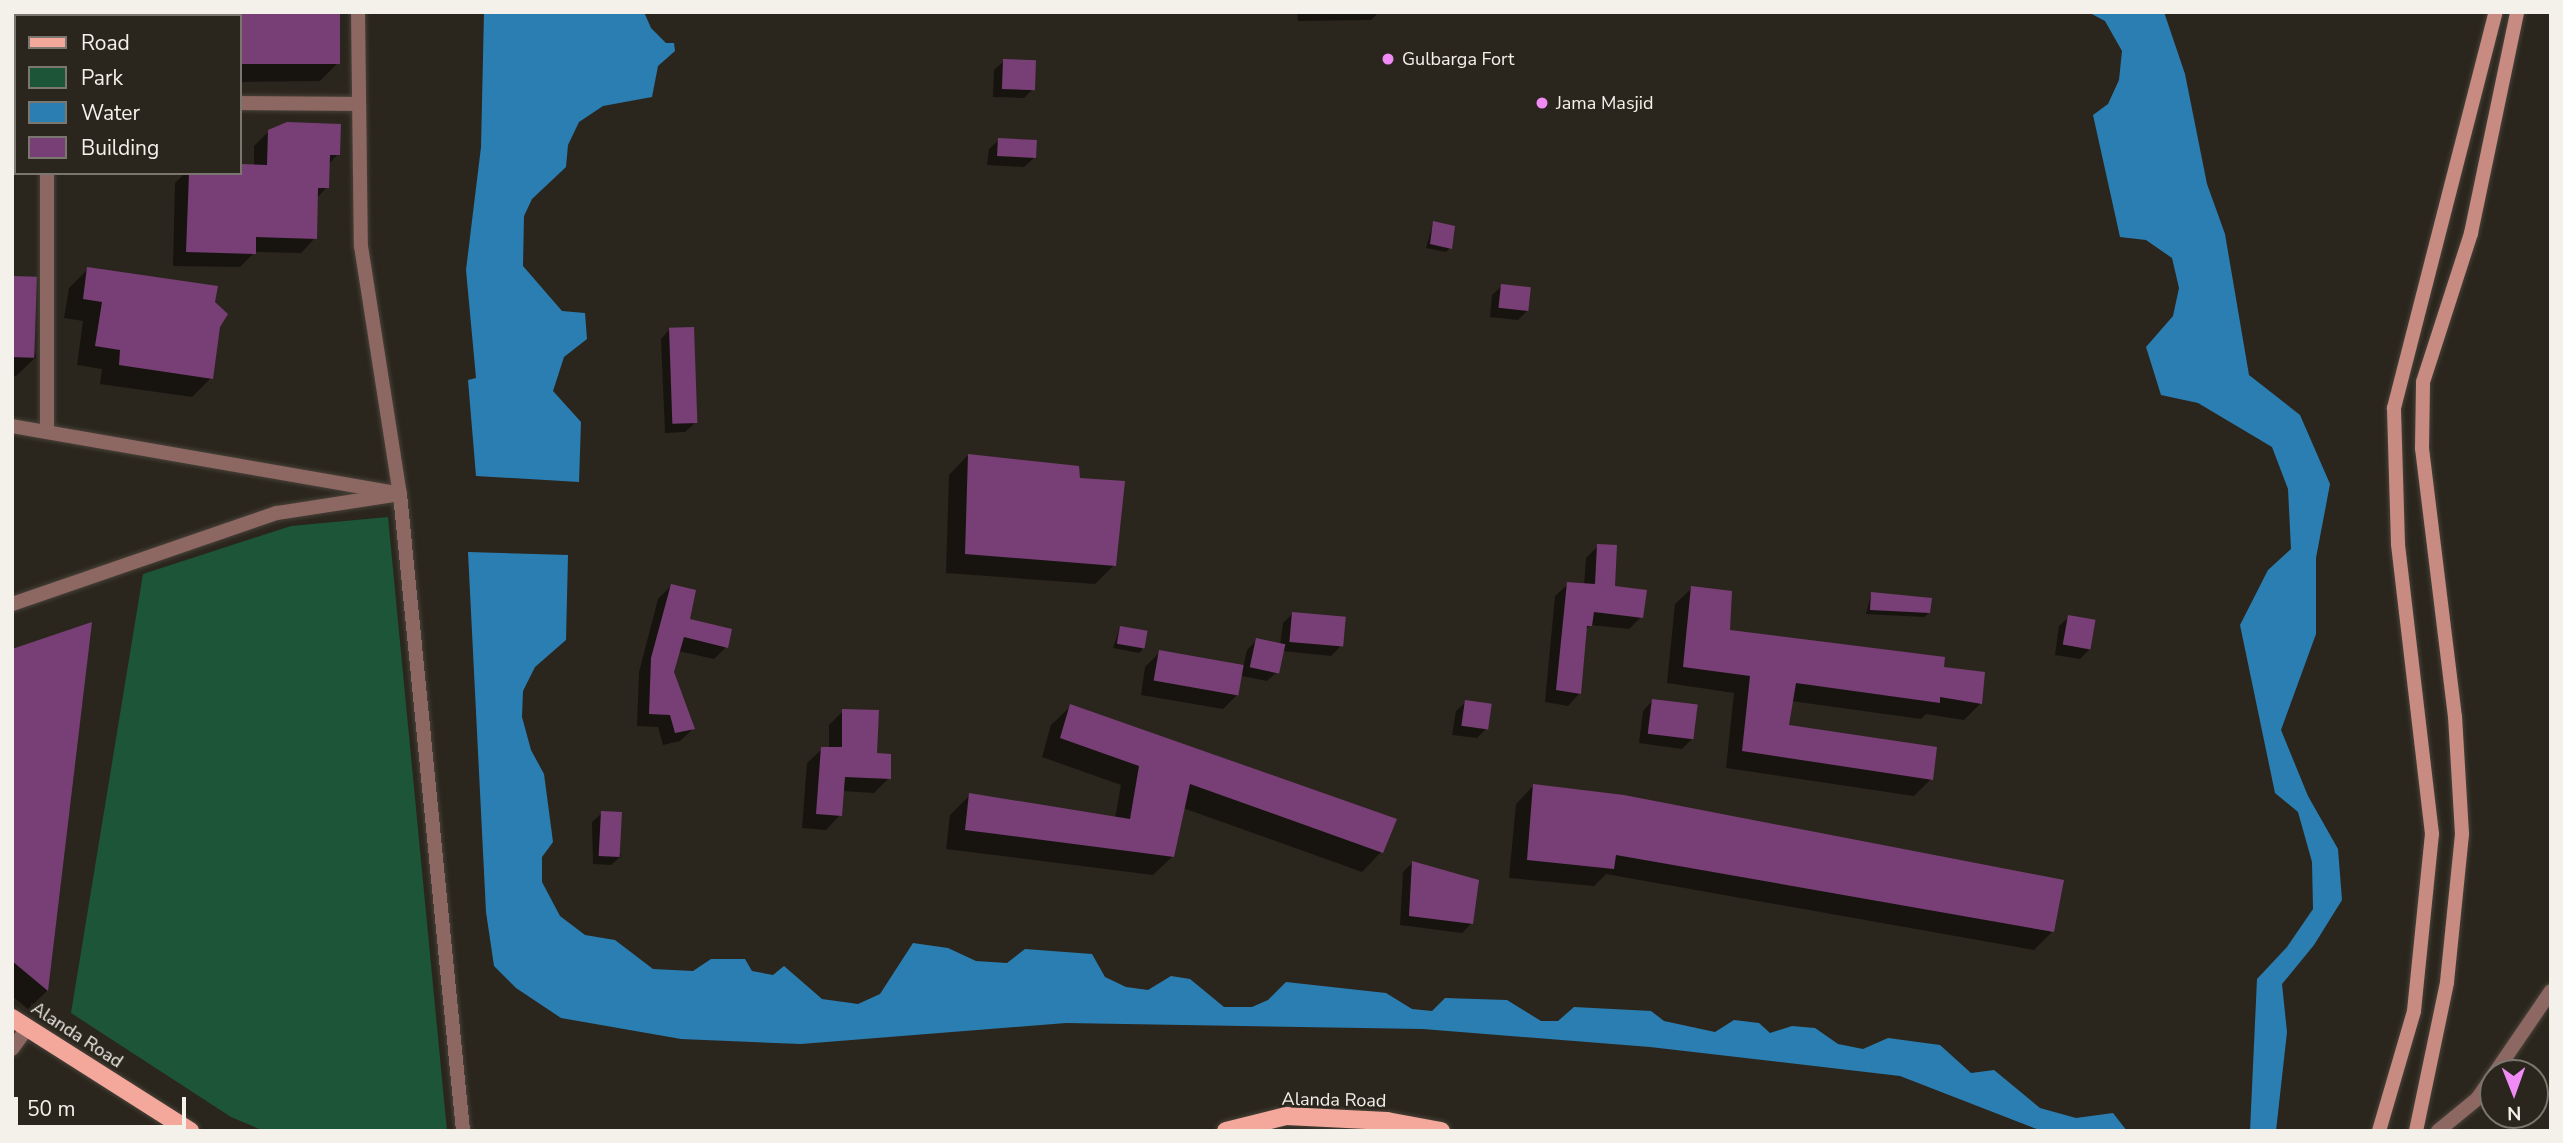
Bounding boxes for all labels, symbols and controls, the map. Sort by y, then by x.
legend [14,14,242,175]
text: Road [81,29,130,57]
place label: Gulbarga Fort [1402,48,1514,70]
marker: Gulbarga Fort [1380,51,1396,67]
text: Park [81,64,123,92]
place label: Jama Masjid [1556,92,1653,114]
marker: Jama Masjid [1534,95,1550,111]
text: Water [81,99,140,127]
text: Building [81,134,159,162]
street label: Alanda Road [27,997,127,1073]
north arrow [2479,1059,2549,1129]
scale bar [18,1084,189,1128]
street label: Alanda Road [1281,1088,1387,1112]
text: 50 m [27,1095,76,1123]
text: N [2507,1100,2522,1126]

